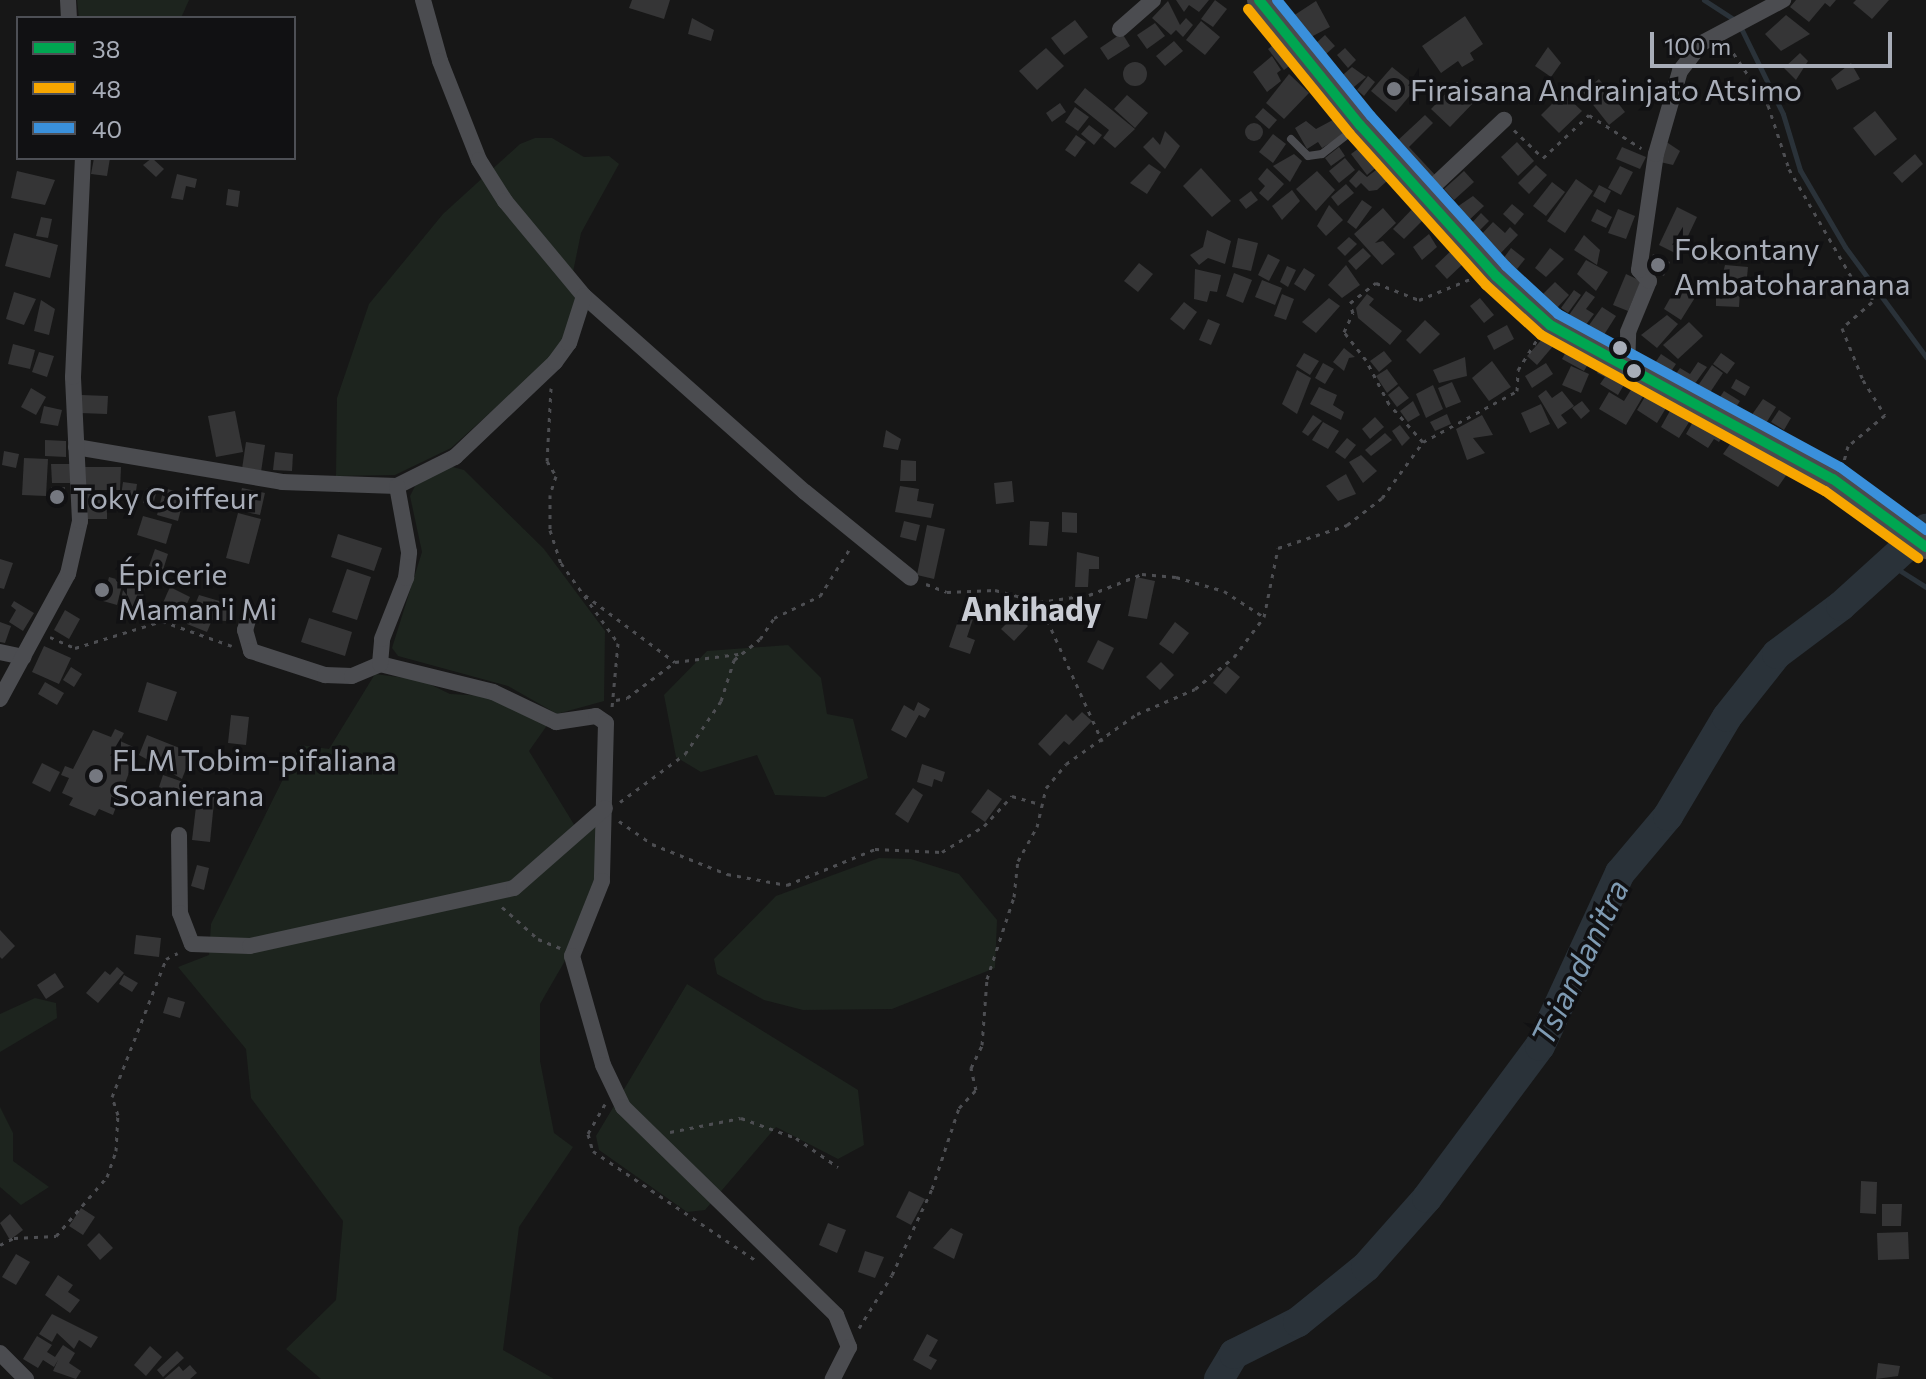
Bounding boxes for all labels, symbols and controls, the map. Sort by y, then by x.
legend [16,16,296,160]
scale bar [1654,16,1896,66]
text: 100 m [1664,31,1731,60]
text: 38 [92,34,120,63]
place label: Firaisana Andrainjato Atsimo [1410,71,1802,107]
text: 48 [92,74,121,103]
marker: Firaisana Andrainjato Atsimo [1385,80,1403,98]
text: 40 [92,114,122,143]
place label: Fokontany Ambatoharanana [1674,230,1910,300]
marker: Fokontany Ambatoharanana [1649,256,1667,274]
unlabelled marker [1612,340,1628,356]
unlabelled marker [1626,363,1642,379]
place label: Toky Coiffeur [73,479,258,515]
marker: Toky Coiffeur [48,488,66,506]
place label: Épicerie Maman'i Mi [118,555,277,626]
marker: Épicerie Maman'i Mi [93,581,111,599]
district label: Ankihady [961,589,1101,627]
place label: FLM Tobim-pifaliana Soanierana [112,741,397,812]
marker: FLM Tobim-pifaliana Soanierana [87,767,105,785]
water label: Tsiandanitra [1522,873,1636,1051]

